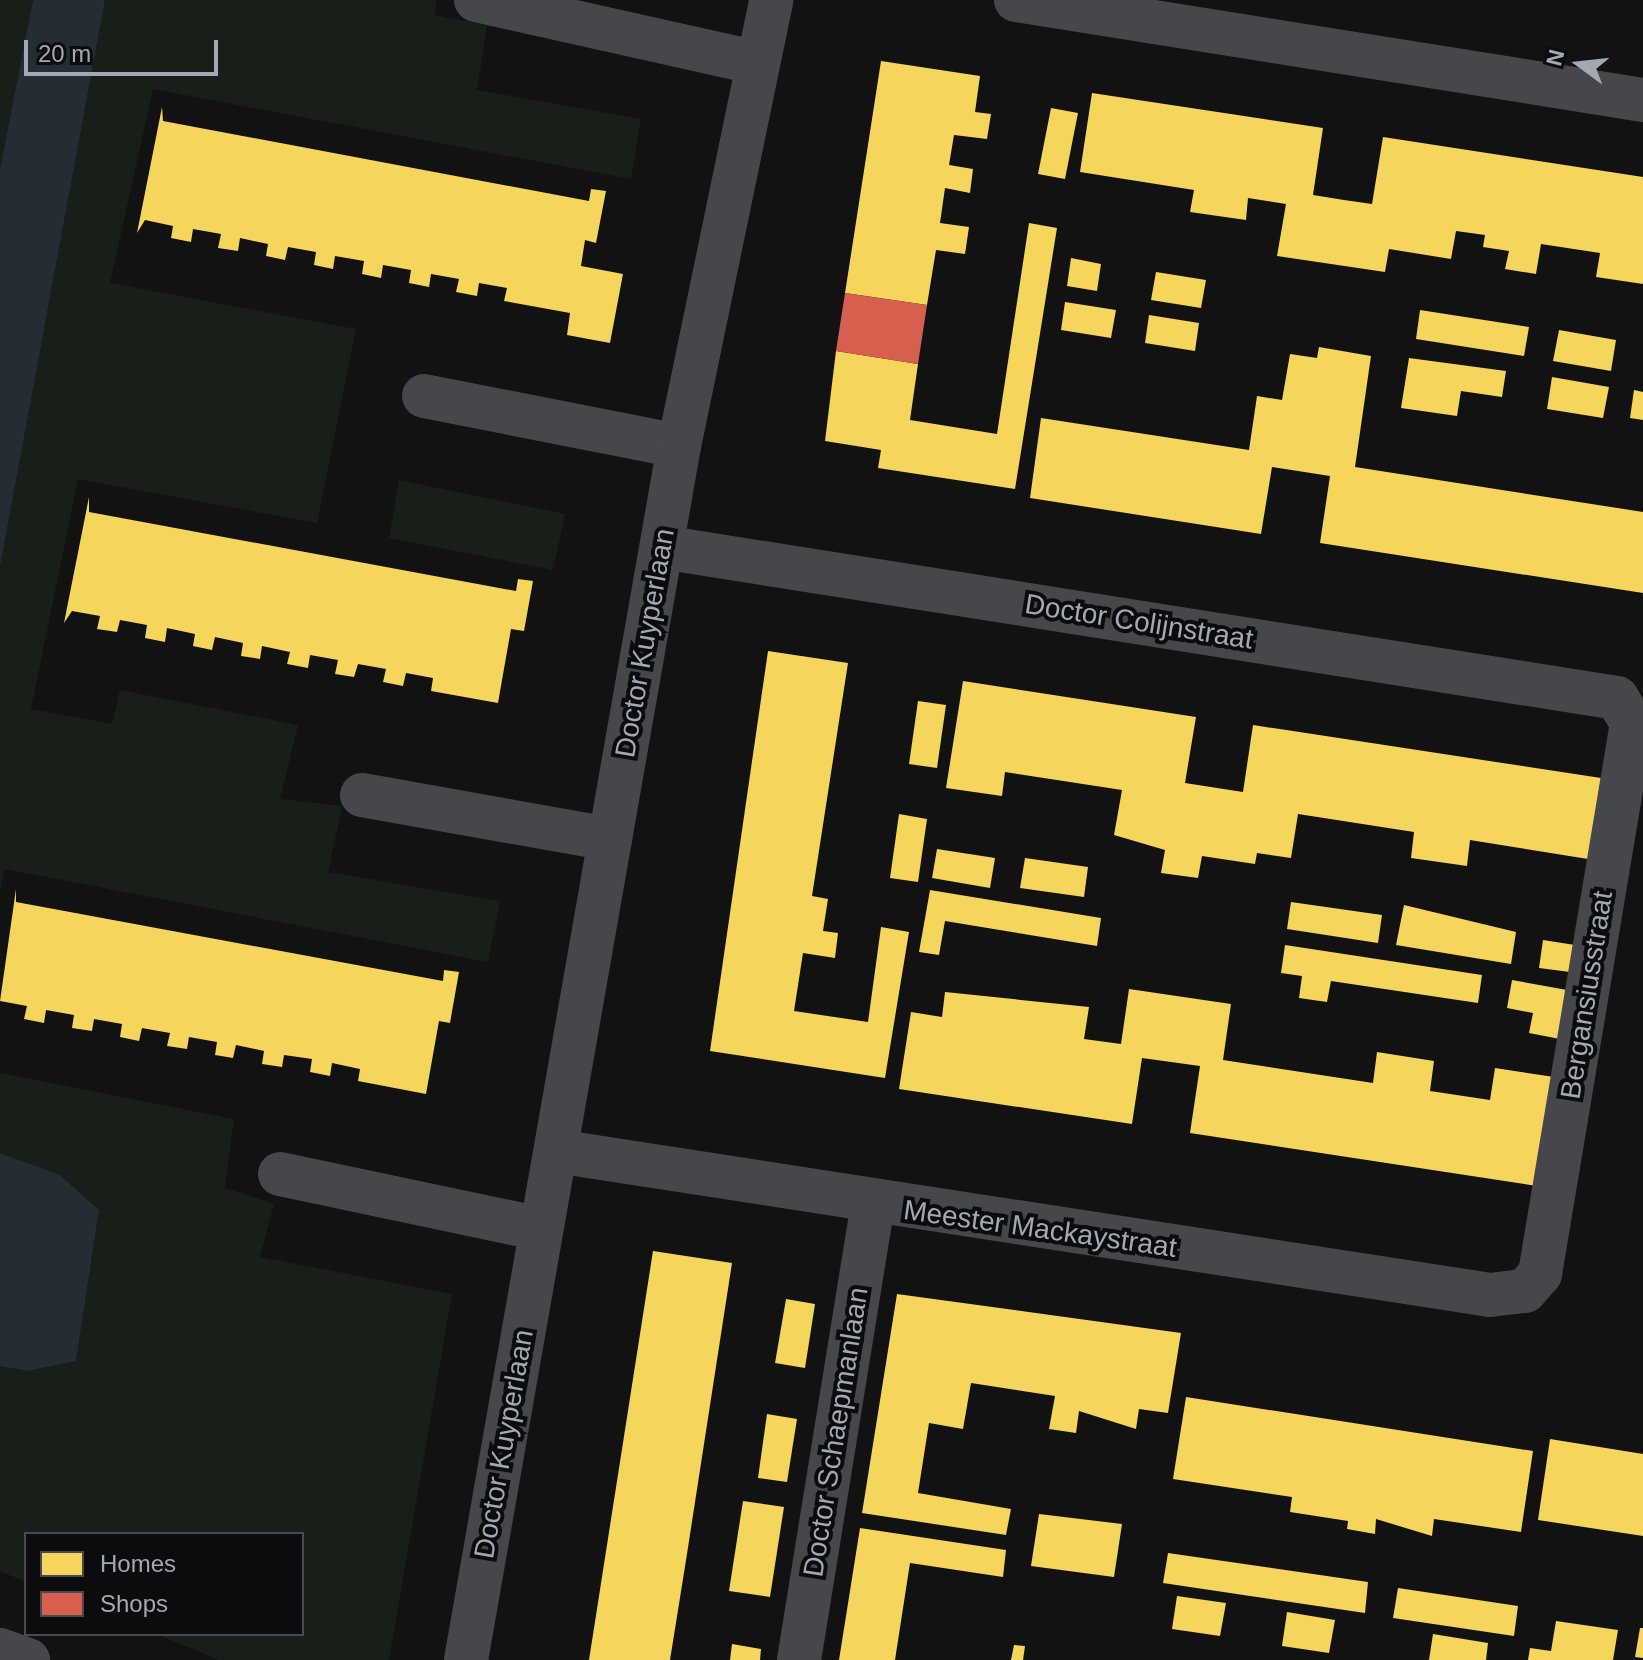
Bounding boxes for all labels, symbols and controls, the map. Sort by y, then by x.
scale bar [28,24,222,74]
north arrow [1539,24,1619,104]
text: 20 m [38,40,91,67]
text: N [1541,47,1569,69]
street label: Doctor Kuyperlaan [608,526,682,760]
street label: Doctor Colijnstraat [1023,587,1255,657]
street label: Bergansiusstraat [1554,889,1620,1101]
street label: Meester Mackaystraat [901,1193,1179,1265]
street label: Doctor Schaepmanlaan [797,1285,875,1579]
street label: Doctor Kuyperlaan [467,1327,541,1561]
legend [24,1532,304,1636]
text: Homes [100,1550,176,1577]
text: Shops [100,1590,168,1617]

